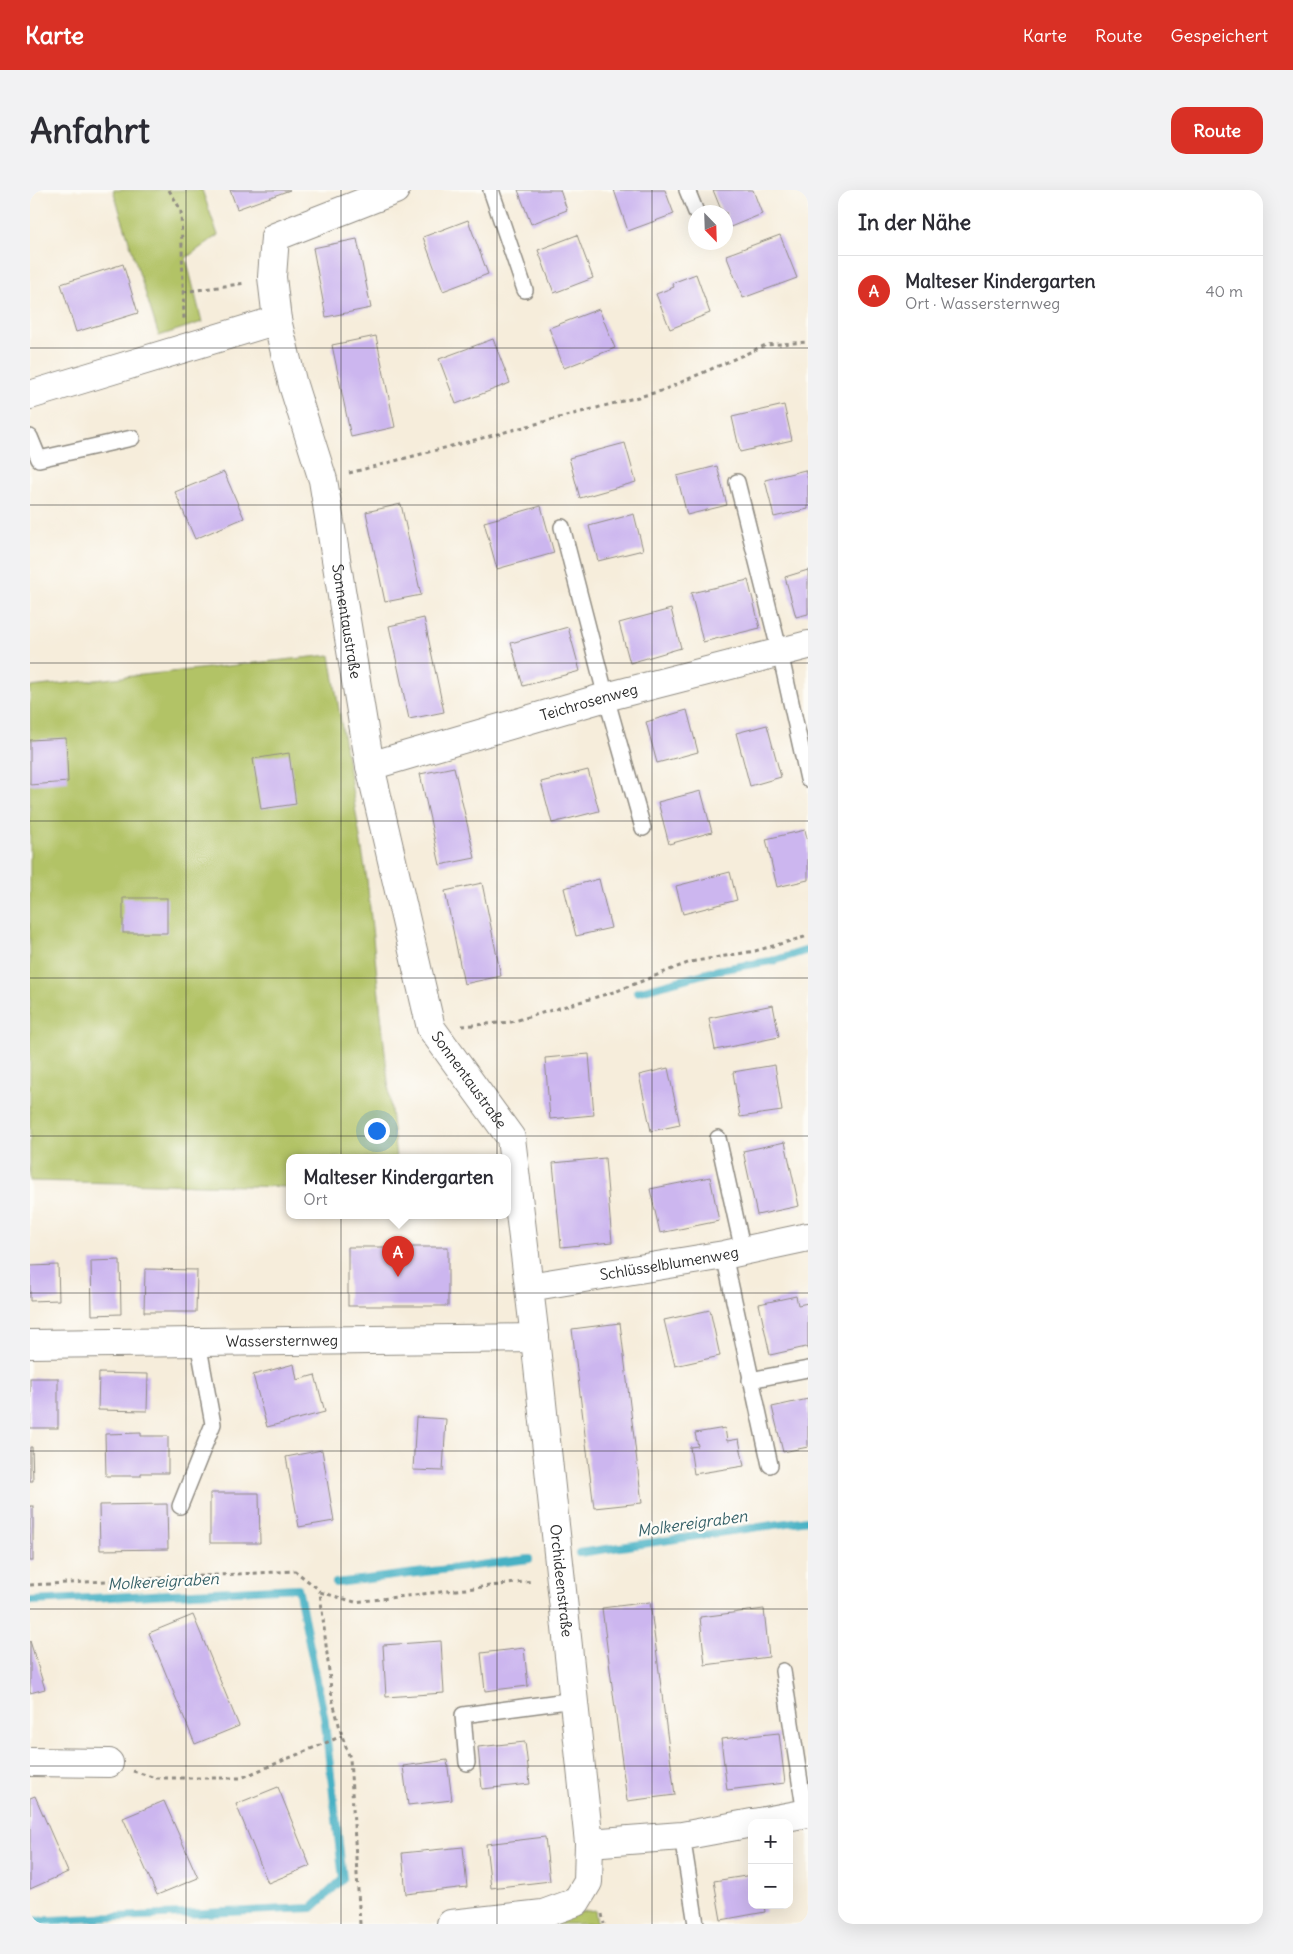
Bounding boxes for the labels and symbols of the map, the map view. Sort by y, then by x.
north arrow [688,205,733,250]
street label: Sonnentaustraße [328,563,365,680]
street label: Teichrosenweg [538,679,640,725]
street label: Sonnentaustraße [428,1027,511,1132]
your location [364,1118,390,1144]
pin: A [382,1236,414,1277]
street label: Schlüsselblumenweg [598,1242,740,1284]
street label: Wassersternweg [226,1330,338,1351]
water label: Molkereigraben [635,1505,749,1541]
street label: Orchideenstraße [546,1523,577,1638]
water label: Molkereigraben [107,1568,220,1594]

